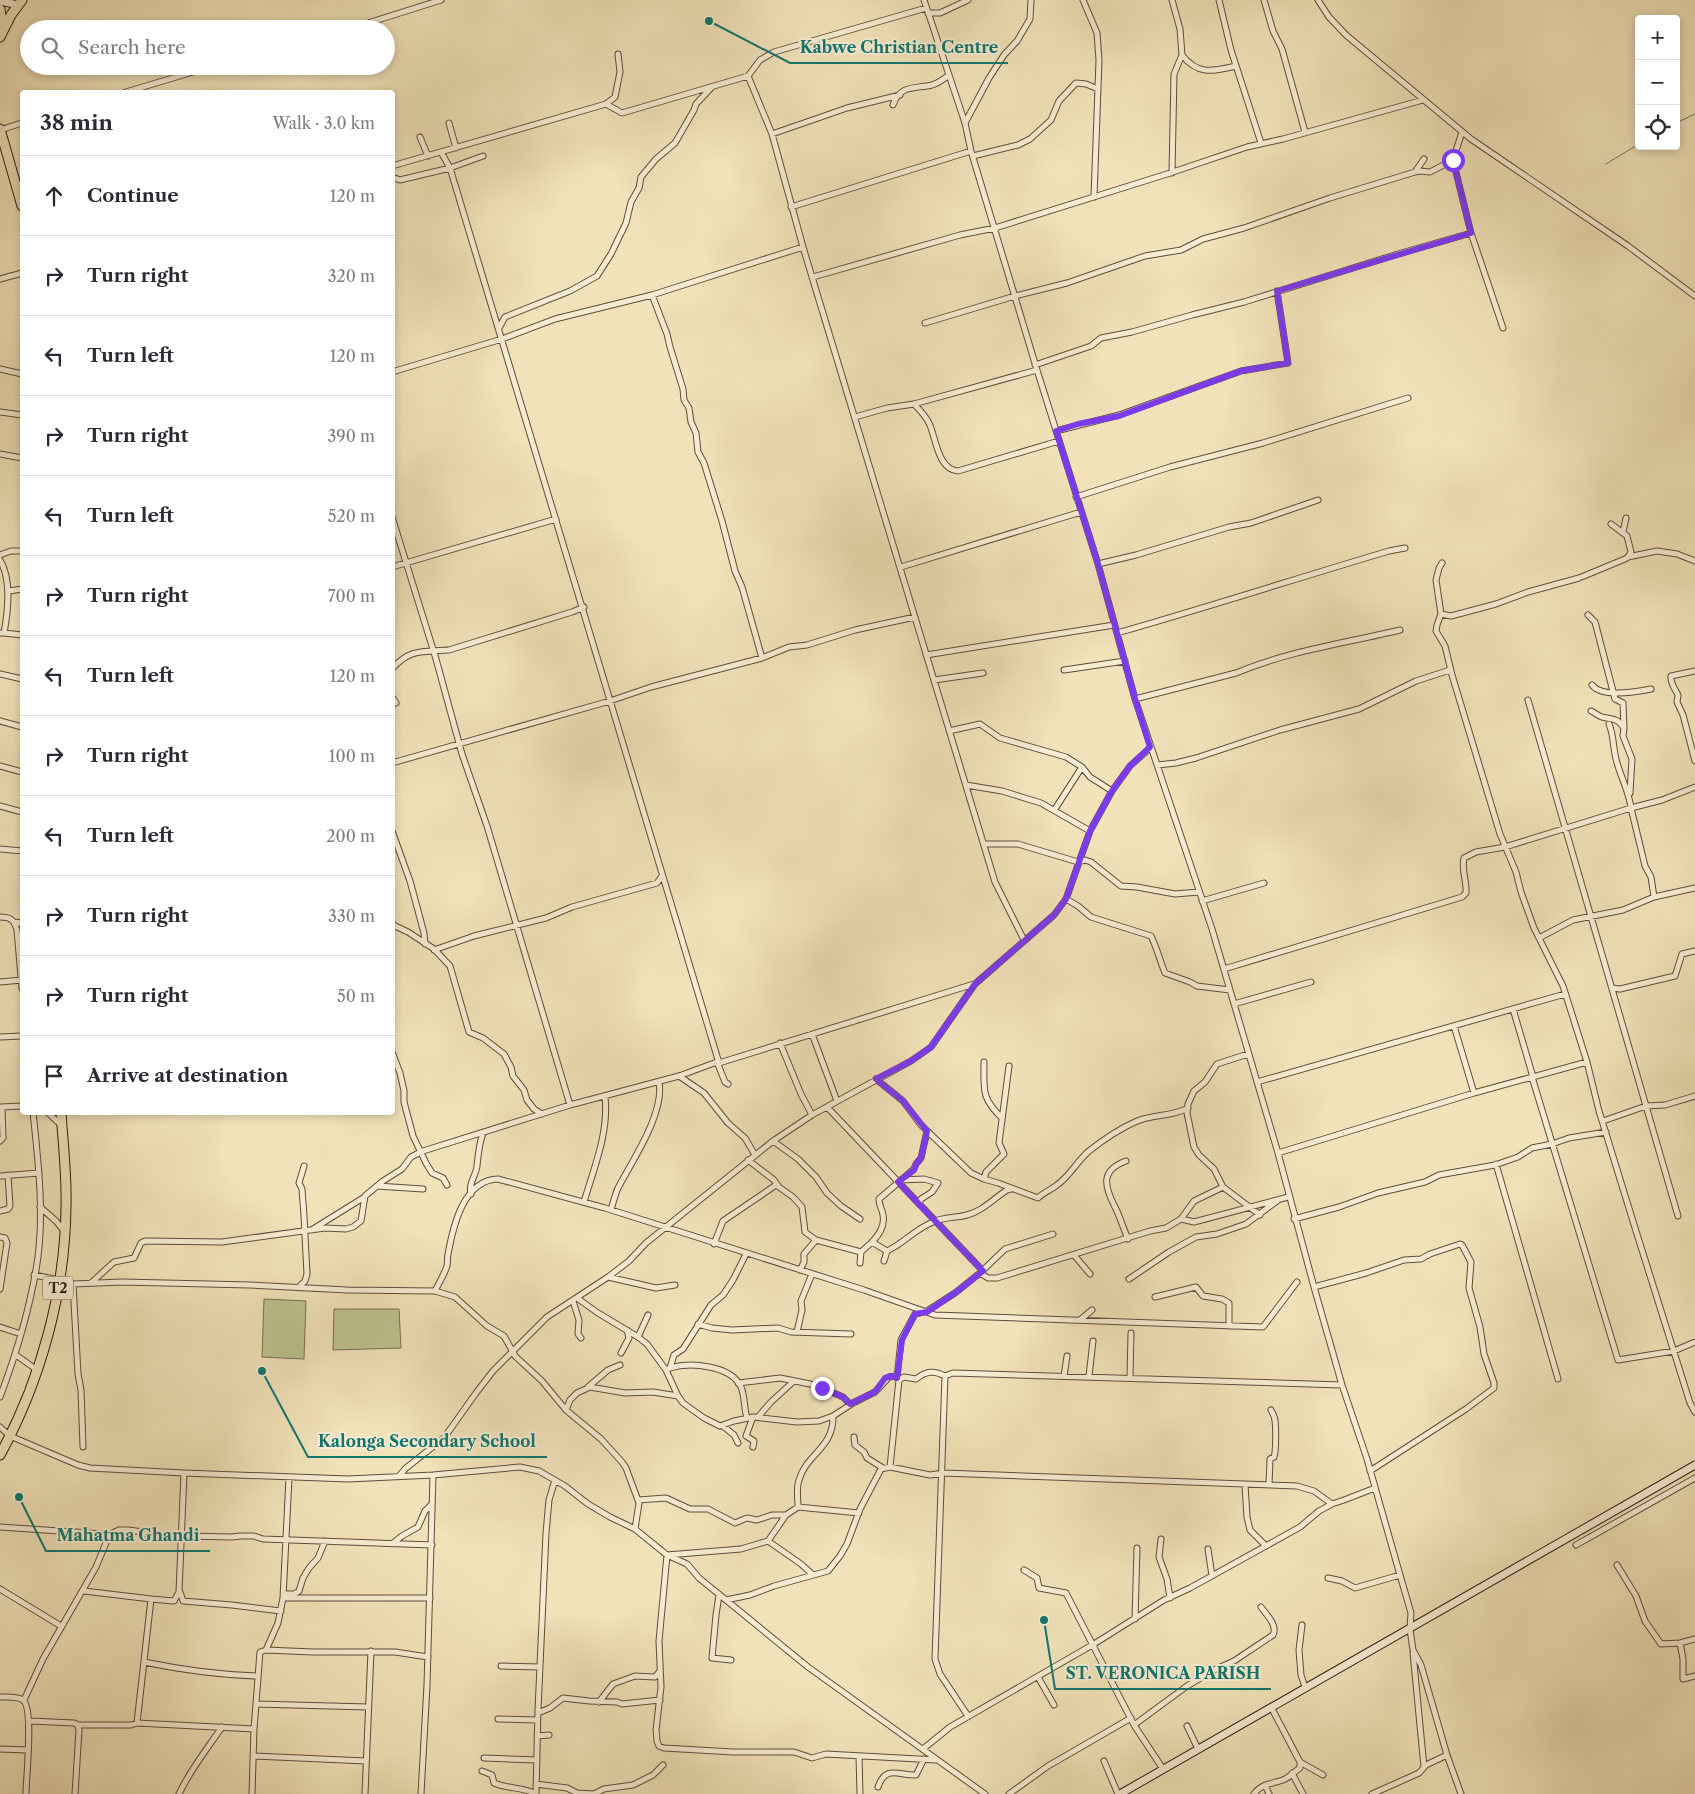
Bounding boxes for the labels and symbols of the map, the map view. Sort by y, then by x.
callout: Kabwe Christian Centre [790,32,1008,63]
text: Kabwe Christian Centre [800,37,999,57]
route start [1442,149,1465,172]
road number: T2 [43,1276,73,1300]
route end [811,1377,834,1400]
callout: Kalonga Secondary School [308,1426,547,1457]
text: Kalonga Secondary School [318,1431,536,1451]
callout: Mahatma Ghandi [46,1520,210,1551]
text: Mahatma Ghandi [57,1525,200,1545]
callout: ST. VERONICA PARISH [1055,1658,1271,1689]
text: ST. VERONICA PARISH [1066,1663,1260,1683]

